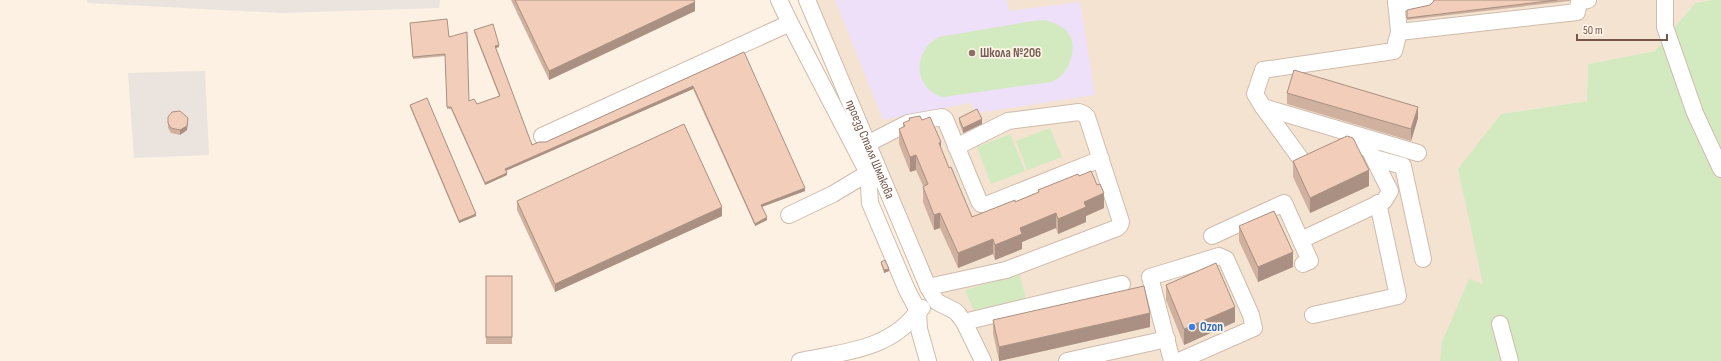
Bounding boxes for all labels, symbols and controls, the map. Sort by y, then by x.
scale bar [1577,16,1667,42]
text: 50 m [1583,23,1603,38]
place label: Школа №206 [980,45,1041,61]
marker: Школа №206 [967,48,977,58]
street label: проезд Сталя Шмакова [842,97,898,201]
place label: Ozon [1200,319,1223,335]
marker: Ozon [1187,322,1197,332]

